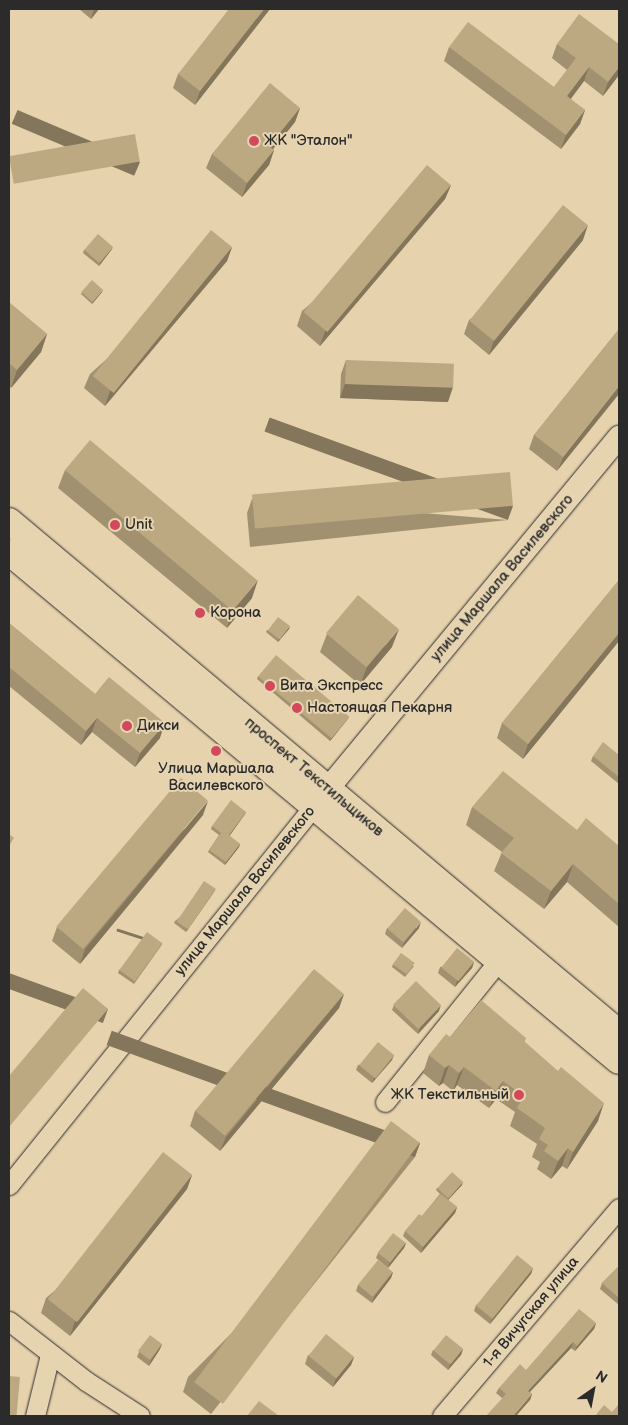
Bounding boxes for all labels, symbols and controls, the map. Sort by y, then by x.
place label: ЖК "Эталон" [264,132,353,150]
marker: ЖК "Эталон" [248,135,260,147]
street label: улица Маршала Василевского [427,491,577,665]
place label: Unit [125,516,153,534]
marker: Unit [109,519,121,531]
place label: Корона [210,604,261,622]
marker: Корона [194,607,206,619]
place label: Вита Экспресс [280,677,383,695]
marker: Вита Экспресс [264,680,276,692]
place label: Настоящая Пекарня [307,699,452,717]
marker: Настоящая Пекарня [291,702,303,714]
street label: проспект Текстильщиков [241,714,387,840]
place label: Дикси [137,717,179,735]
marker: Дикси [121,720,133,732]
marker: Улица Маршала Василевского [210,745,222,757]
place label: Улица Маршала Василевского [158,759,274,794]
street label: улица Маршала Василевского [171,803,319,979]
place label: ЖК Текстильный [391,1086,509,1104]
marker: ЖК Текстильный [513,1089,525,1101]
street label: 1-я Вичугская улица [479,1253,583,1371]
north arrow [568,1365,618,1415]
text: N [592,1367,610,1387]

